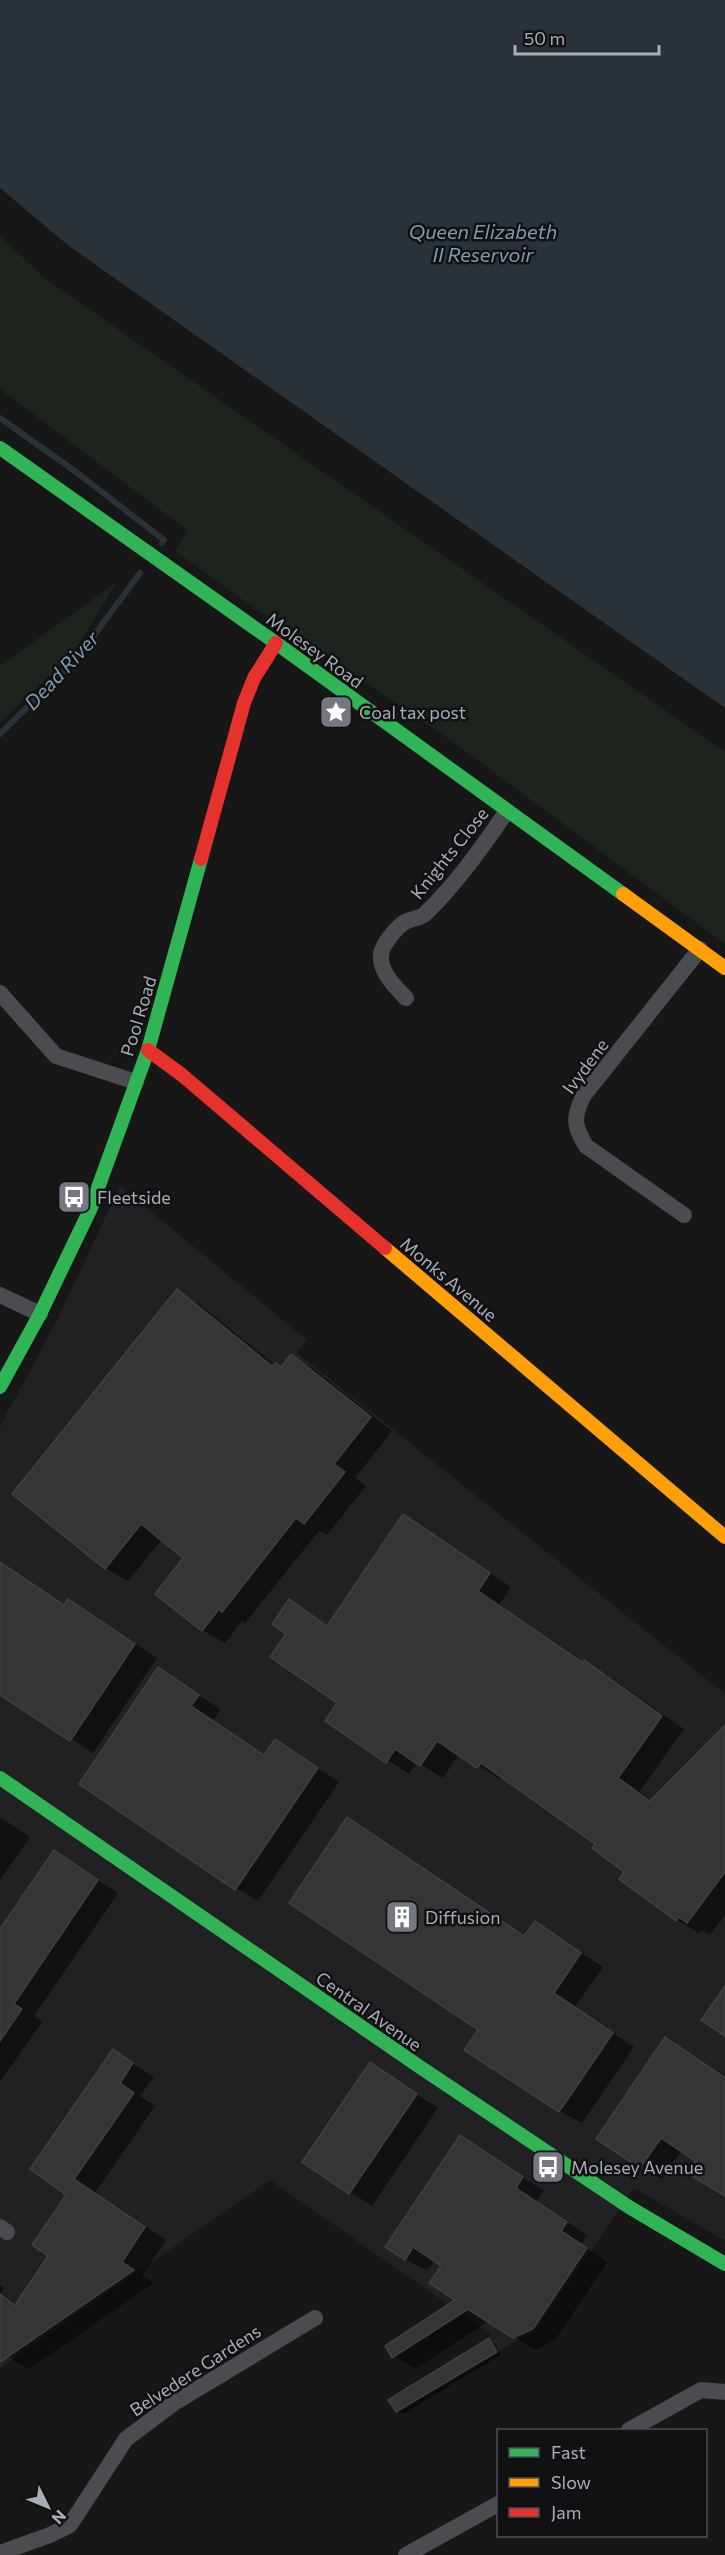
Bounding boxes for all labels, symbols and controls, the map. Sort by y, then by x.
scale bar [515,18,659,56]
text: 50 m [524,27,565,49]
water label: Queen Elizabeth II Reservoir [409,219,557,266]
street label: Molesey Road [262,608,368,692]
water label: Dead River [19,625,104,714]
place icon: Coal tax post [318,694,354,730]
place label: Coal tax post [359,701,466,723]
street label: Knights Close [405,803,493,903]
street label: Pool Road [115,973,161,1059]
street label: Ivydene [557,1034,613,1098]
bus stop icon: Fleetside [56,1179,92,1215]
place label: Fleetside [97,1186,171,1208]
street label: Monks Avenue [396,1232,502,1326]
building icon: Diffusion [384,1899,420,1935]
place label: Diffusion [425,1906,501,1928]
street label: Central Avenue [312,1966,426,2056]
bus stop icon: Molesey Avenue [530,2149,566,2185]
place label: Molesey Avenue [571,2156,703,2178]
street label: Belvedere Gardens [125,2319,265,2421]
legend [497,2429,707,2537]
text: Fast [551,2441,586,2463]
text: Slow [551,2471,591,2493]
north arrow [18,2477,78,2537]
text: Jam [551,2501,581,2523]
text: N [48,2507,70,2528]

